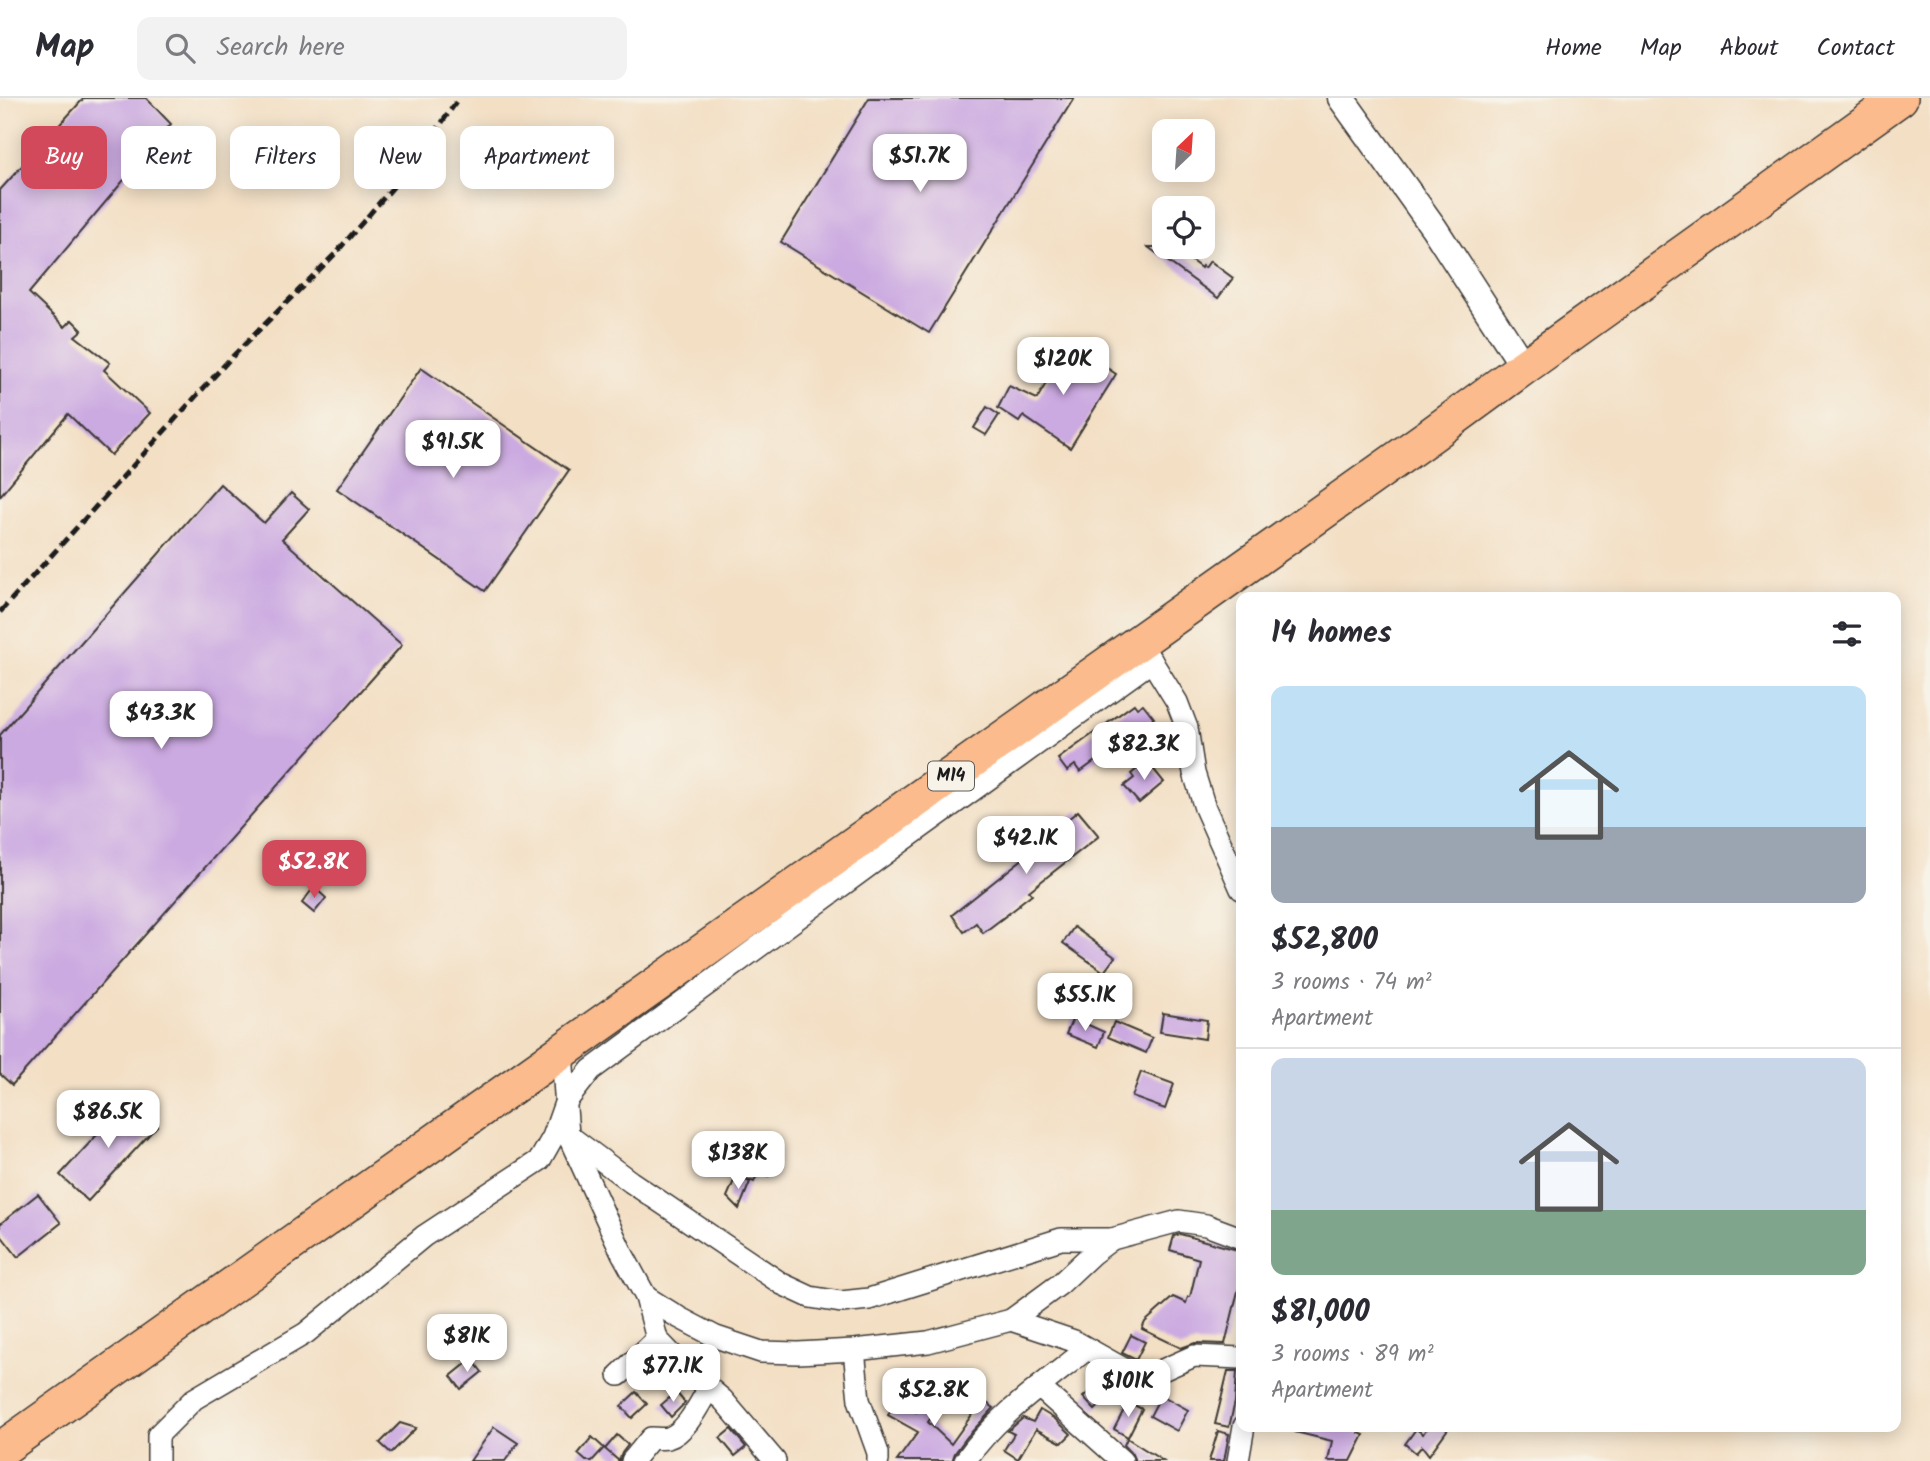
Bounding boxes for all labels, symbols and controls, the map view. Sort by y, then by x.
search box [137,17,627,80]
text: Map [35,22,95,75]
text: Search here [217,27,345,69]
icon: search [161,29,199,67]
text: Home [1545,29,1602,68]
text: Map [1640,29,1682,68]
text: About [1720,29,1778,68]
text: Contact [1816,29,1895,68]
north arrow [1152,119,1214,182]
map controls [1152,119,1215,259]
chip: Buy [21,126,107,189]
chip: Rent [121,126,216,189]
chip: Filters [230,126,340,189]
chip: New [354,126,446,189]
chip: Apartment [460,126,614,189]
pin: $51.7K [863,134,977,194]
text: $51.7K [889,139,951,175]
button: locate [1152,196,1215,259]
pin: $120K [1014,338,1112,397]
text: $120K [1033,342,1093,378]
pin: $91.5K [396,420,510,480]
text: $91.5K [421,425,485,461]
text: 14 homes [1271,610,1392,658]
icon: filters [1828,615,1866,653]
pin: $43.3K [104,692,218,751]
text: $43.3K [126,696,196,732]
pin: $82.3K [1087,722,1201,782]
text: $82.3K [1108,727,1180,763]
icon: home [1506,732,1632,858]
road number: M14 [928,762,974,790]
pin: $42.1K [969,816,1083,876]
text: $42.1K [993,821,1059,857]
pin: $52.8K [257,840,371,900]
text: $52.8K [278,845,350,881]
text: $52,800 [1271,917,1378,965]
text: 3 rooms · 74 m² [1271,965,1432,1001]
pin: $55.1K [1028,974,1142,1033]
text: $55.1K [1053,978,1117,1014]
text: Apartment [1271,1001,1373,1037]
pin: $86.5K [51,1090,165,1150]
text: $86.5K [73,1095,143,1131]
icon: home [1506,1104,1632,1230]
pin: $138K [689,1132,787,1191]
text: $138K [708,1136,768,1172]
text: $81,000 [1271,1289,1370,1337]
pin: $81K [426,1314,508,1374]
text: $81K [443,1319,491,1355]
text: 3 rooms · 89 m² [1271,1337,1434,1373]
pin: $77.1K [616,1344,730,1404]
text: $77.1K [642,1349,704,1385]
pin: $101K [1079,1360,1177,1419]
text: $101K [1101,1364,1155,1400]
pin: $52.8K [877,1368,991,1428]
text: $52.8K [898,1373,970,1409]
text: Apartment [1271,1373,1373,1409]

